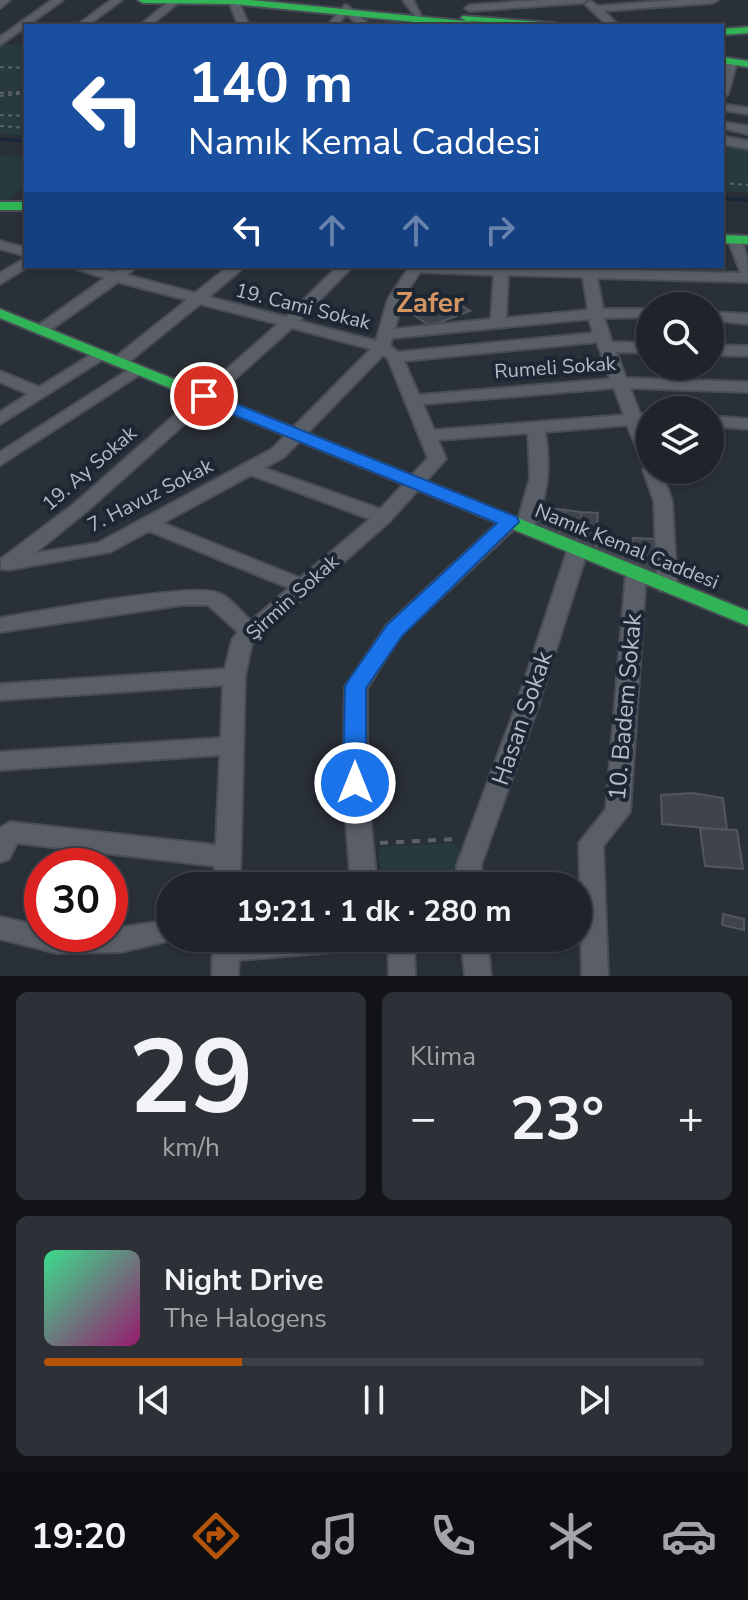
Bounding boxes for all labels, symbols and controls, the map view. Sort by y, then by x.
text: 140 m [188,45,353,122]
icon: left [56,56,160,160]
text: Namık Kemal Caddesi [188,118,541,167]
icon: left [226,208,270,252]
icon: ahead [310,208,354,252]
icon: ahead [394,208,438,252]
icon: right [478,208,522,252]
street label: 19. Cami Sokak [233,277,374,337]
district label: Zafer [396,284,464,322]
map controls [636,292,724,484]
button: search [636,292,724,380]
street label: Rumeli Sokak [493,350,618,385]
pin [170,362,238,430]
icon: arrive [182,374,226,418]
button: layers [636,396,724,484]
street label: 19. Ay Sokak [36,419,143,517]
street label: 7. Havuz Sokak [83,452,218,539]
street label: Namık Kemal Caddesi [531,497,723,596]
street label: Şirmin Sokak [240,548,345,646]
street label: 10. Badem Sokak [601,611,649,802]
street label: Hasan Sokak [484,646,560,789]
position arrow [313,741,397,825]
speed limit sign: 30 [24,848,128,952]
text: 19:21 · 1 dk · 280 m [236,891,512,932]
text: 29 [129,1007,253,1149]
text: Klima [410,1039,476,1074]
text: 23° [510,1078,604,1160]
text: − [410,1089,436,1149]
text: + [678,1089,704,1149]
text: km/h [162,1130,220,1165]
text: Night Drive [164,1260,323,1301]
text: The Halogens [164,1301,327,1336]
icon: previous [132,1378,176,1422]
icon: pause [352,1378,396,1422]
icon: next [572,1378,616,1422]
icon: directions [188,1508,244,1564]
icon: music [307,1508,363,1564]
icon: phone [425,1508,481,1564]
icon: climate [543,1508,599,1564]
icon: car [661,1508,717,1564]
text: 19:20 [31,1512,126,1561]

